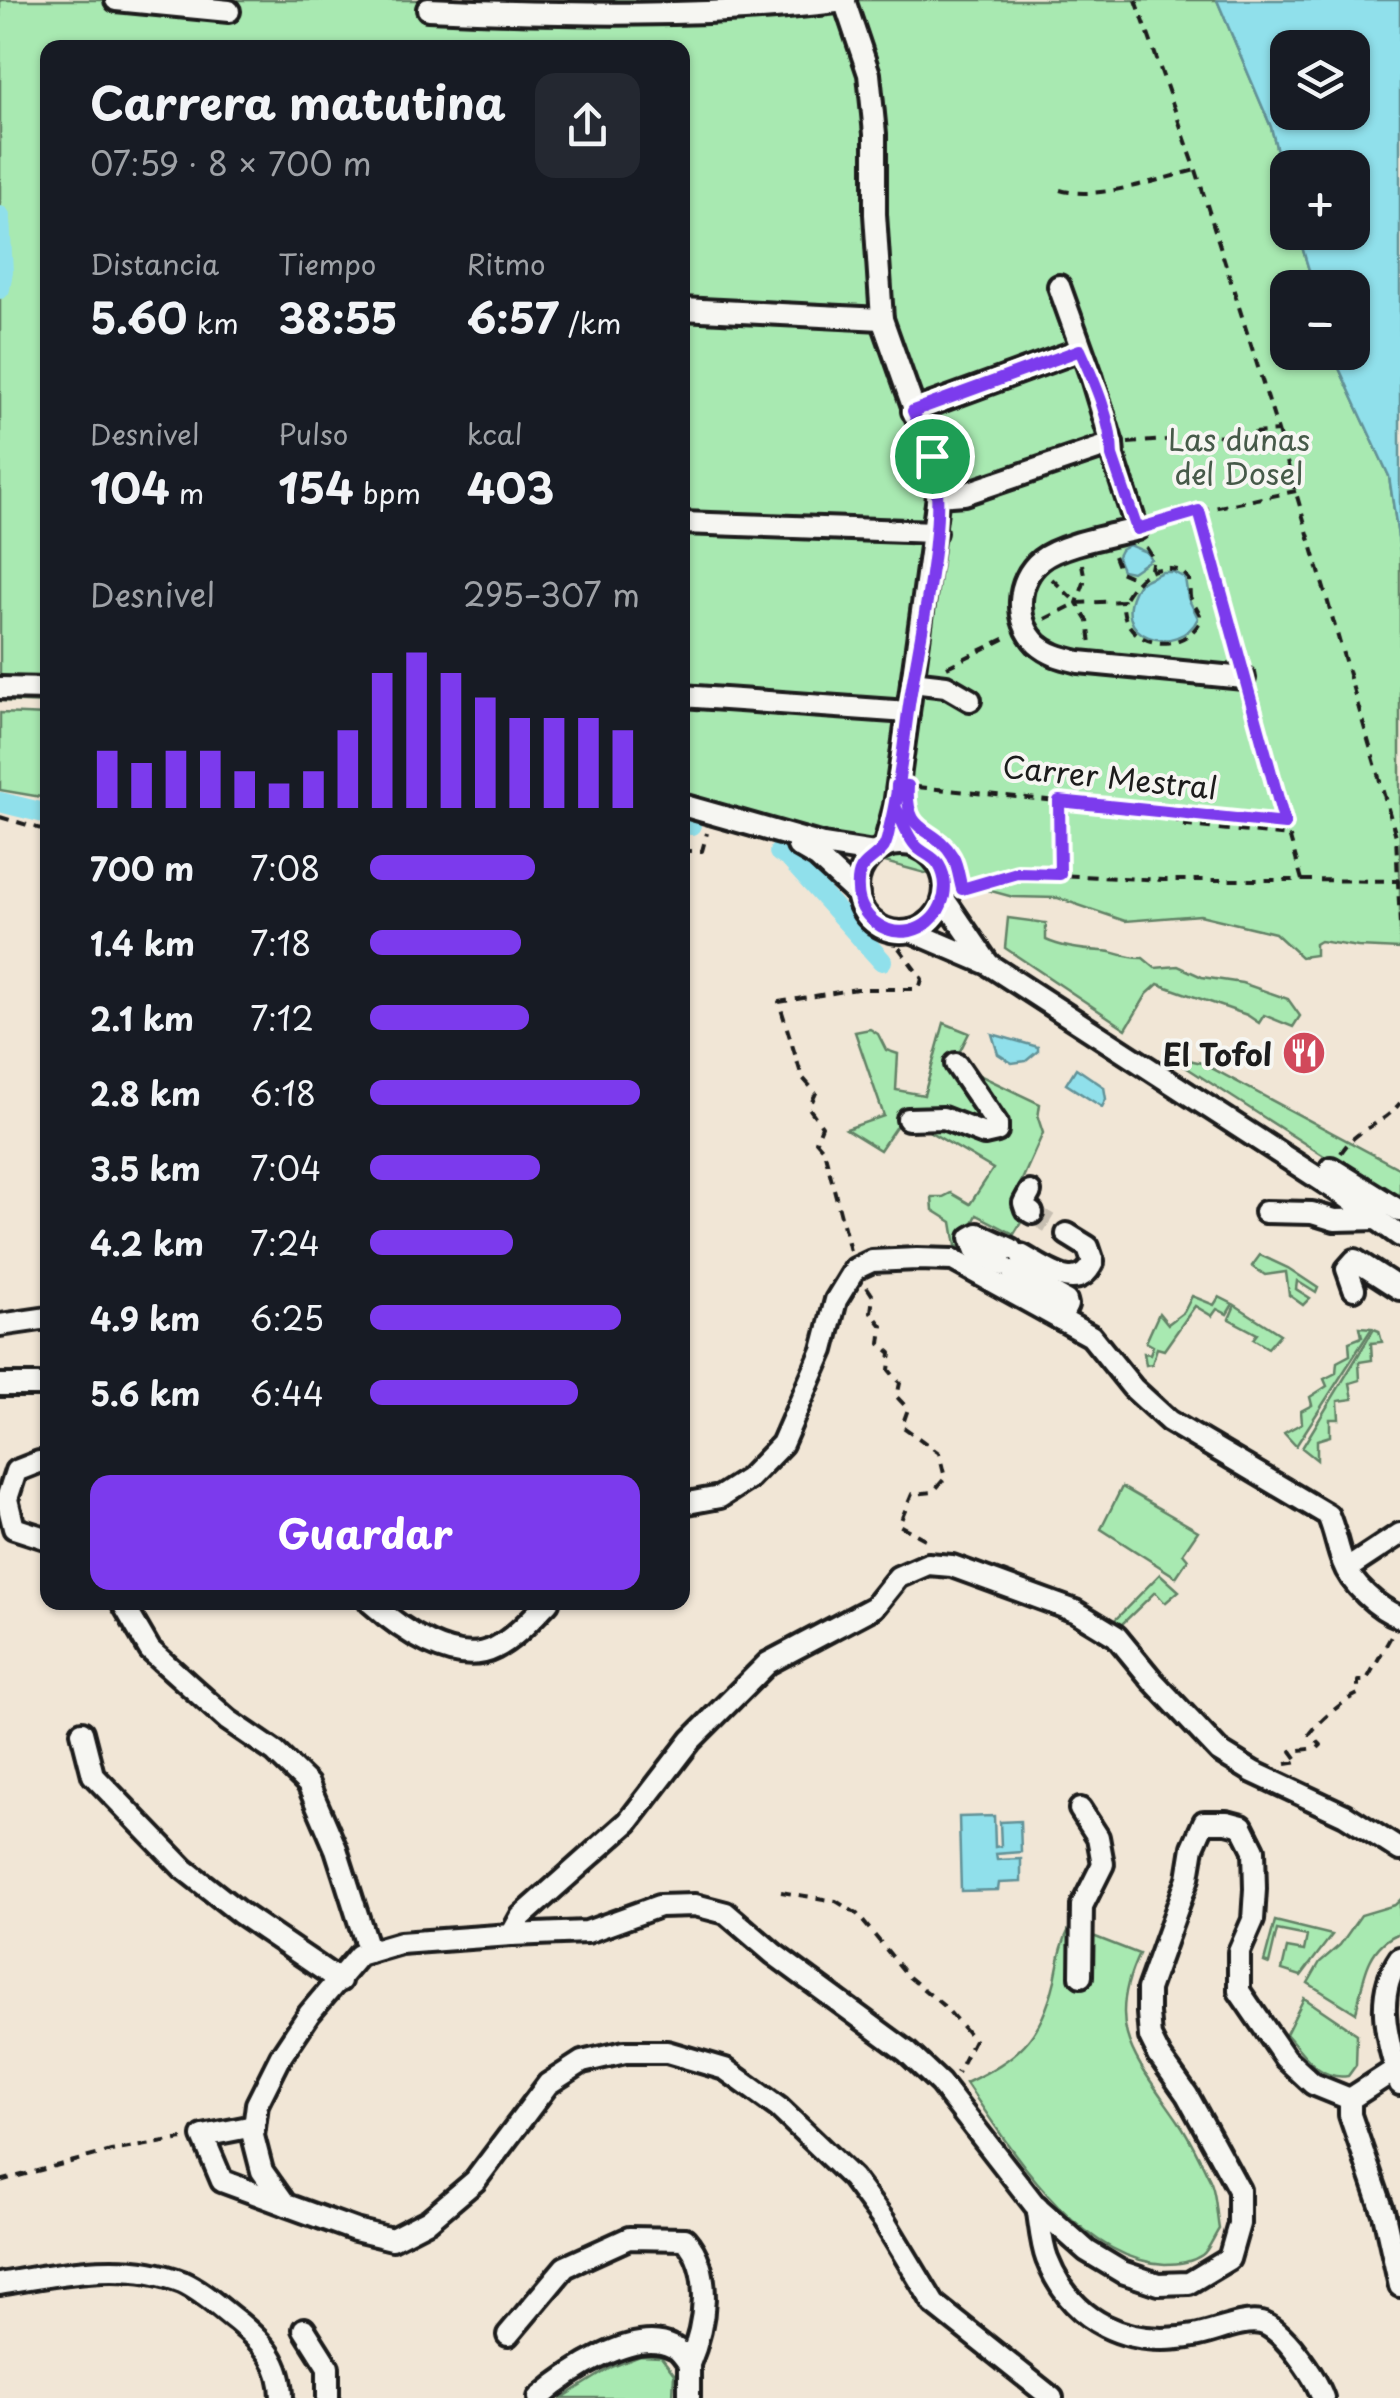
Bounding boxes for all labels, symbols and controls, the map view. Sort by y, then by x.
map controls [1270,30,1370,370]
button: layers [1270,30,1370,130]
text: Carrera matutina [90,67,506,135]
button: share [535,73,640,178]
text: 07:59 · 8 × 700 m [90,139,372,187]
button: + [1270,150,1370,250]
text: Distancia [90,242,219,285]
text: Tiempo [278,242,376,285]
text: Ritmo [467,242,546,285]
button: − [1270,270,1370,370]
text: 5.60 [90,285,187,348]
text: 38:55 [278,285,398,348]
text: 6:57 [467,285,559,348]
text: km [187,301,239,344]
text: /km [559,301,622,344]
text: Desnivel [90,412,199,455]
text: Pulso [278,412,348,455]
text: kcal [467,412,523,455]
pin [890,414,975,499]
park label: Las dunas del Dosel [1168,416,1310,495]
icon: arrive [905,429,960,484]
text: 104 [90,455,170,518]
text: 154 [278,455,354,518]
text: 403 [467,455,554,518]
text: m [170,471,204,514]
text: bpm [354,471,421,514]
text: Desnivel [90,570,215,618]
text: 295–307 m [463,570,640,618]
street label: Carrer Mestral [1000,742,1220,810]
text: 700 m [90,844,194,892]
text: 7:08 [250,844,320,892]
text: 1.4 km [90,919,195,967]
text: 7:18 [250,919,311,967]
text: 2.1 km [90,994,194,1042]
text: 7:12 [250,994,314,1042]
restaurant icon: El Tofol [1281,1030,1327,1076]
place label: El Tofol [1162,1031,1272,1076]
text: 2.8 km [90,1069,201,1117]
text: 6:18 [250,1069,316,1117]
text: 3.5 km [90,1144,201,1192]
text: 7:04 [250,1144,321,1192]
text: 4.2 km [90,1219,204,1267]
text: 7:24 [250,1219,320,1267]
text: 4.9 km [90,1294,200,1342]
text: 6:25 [250,1294,324,1342]
text: 5.6 km [90,1369,201,1417]
text: 6:44 [250,1369,324,1417]
button: Guardar [90,1475,640,1590]

